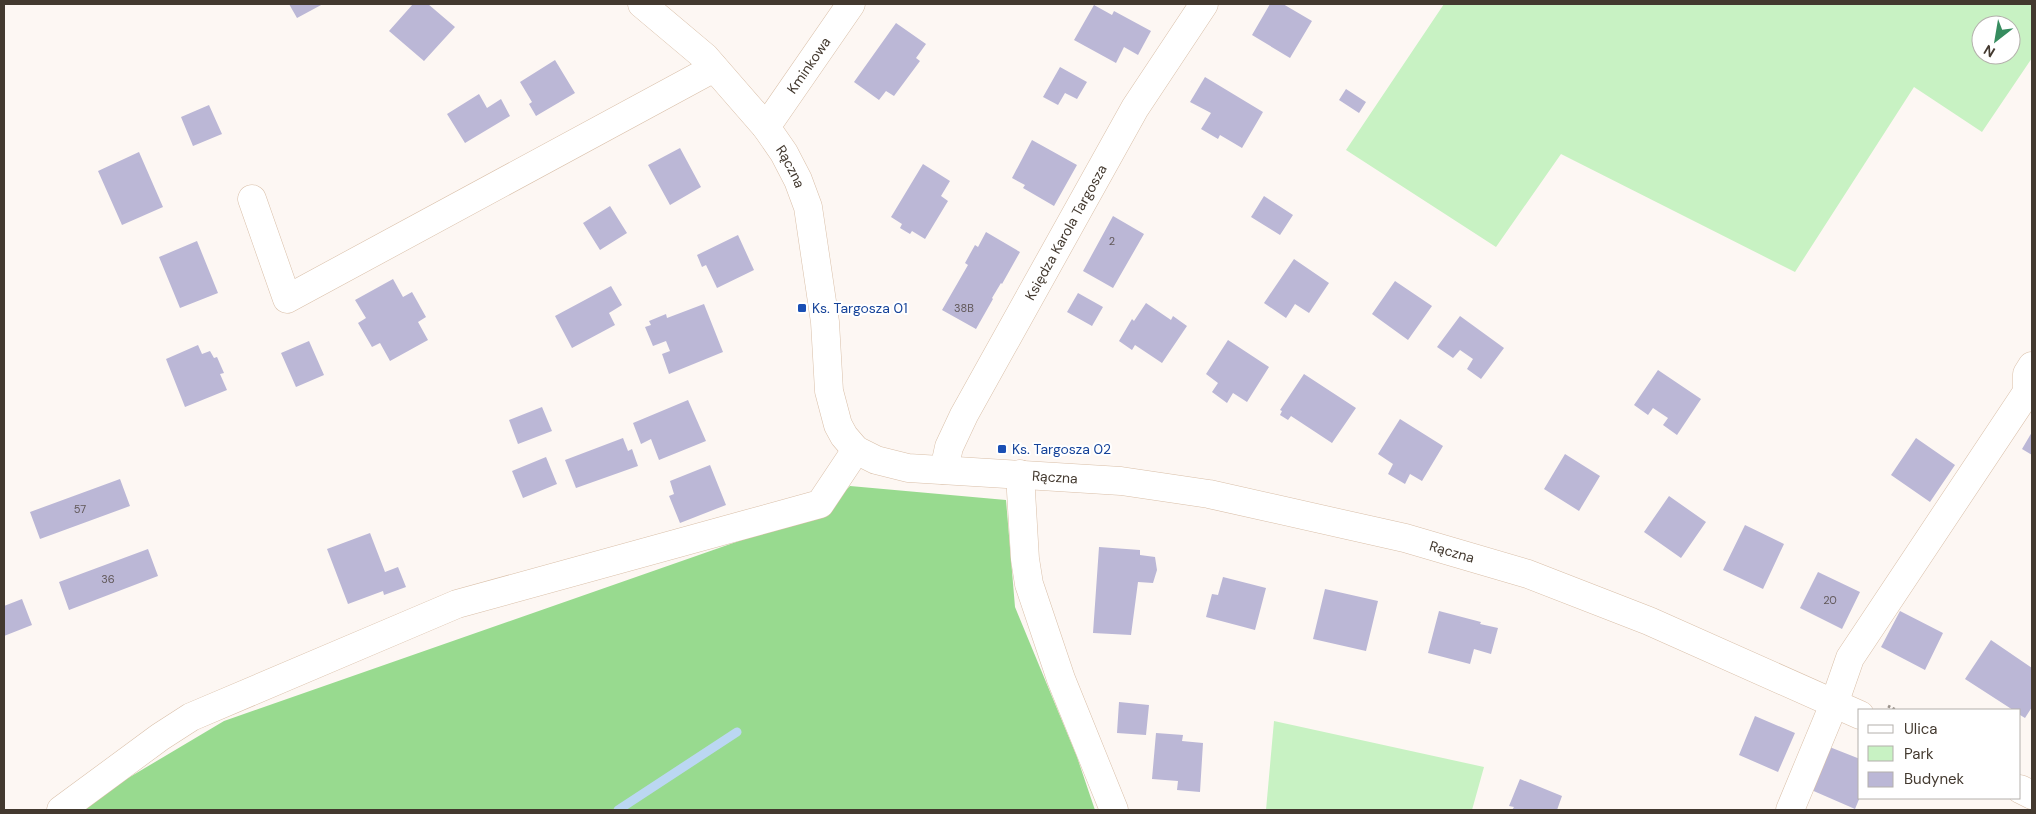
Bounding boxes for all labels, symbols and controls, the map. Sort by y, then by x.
north arrow [1971,15,2021,65]
street label: Kminkowa [783,34,834,97]
text: N [1980,41,1998,61]
street label: Rączna [772,142,809,190]
street label: Księdza Karola Targosza [1021,161,1111,303]
house number: 2 [1109,234,1115,248]
place label: Ks. Targosza 01 [812,299,908,317]
house number: 38B [954,301,974,315]
marker: Ks. Targosza 01 [796,302,808,314]
place label: Ks. Targosza 02 [1012,440,1111,458]
marker: Ks. Targosza 02 [996,443,1008,455]
street label: Rączna [1031,467,1078,487]
house number: 57 [74,502,86,516]
street label: Rączna [1427,537,1476,567]
house number: 36 [101,572,115,586]
house number: 20 [1823,593,1837,607]
legend [1858,709,2021,799]
text: Ulica [1904,719,1938,739]
text: Park [1904,744,1934,764]
text: Budynek [1904,769,1965,789]

